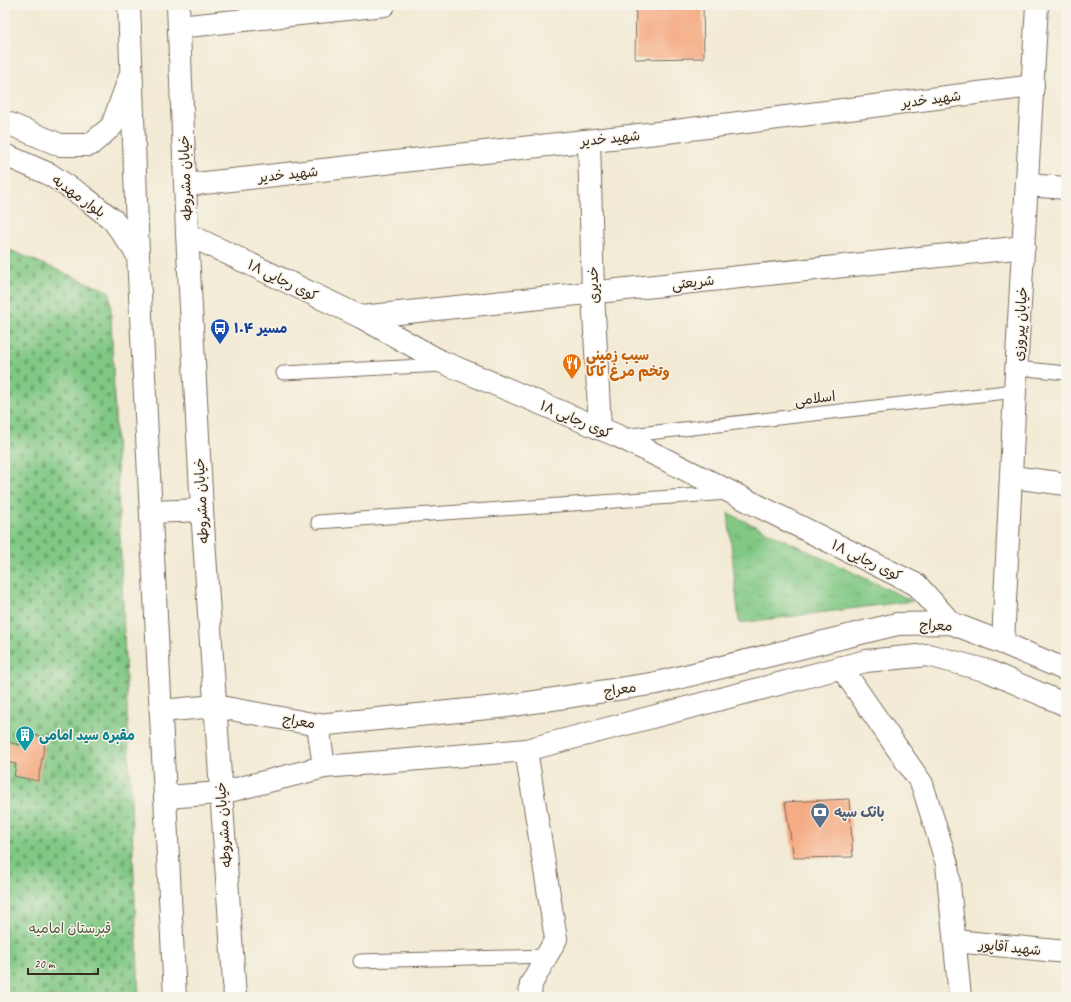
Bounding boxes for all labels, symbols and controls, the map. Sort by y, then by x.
street label: شهید خدیر [899,87,962,112]
street label: شهید خدیر [578,127,641,150]
street label: خیابان مشروطه [176,135,195,221]
street label: شهید خدیر [256,163,319,186]
street label: بلوار مهدیه [49,171,109,221]
street label: کوی رجایی ۱۸ [245,256,321,305]
street label: خدیری [584,266,603,304]
street label: شریعتی [671,272,715,293]
street label: خیابان پیروزی [1010,286,1032,362]
bus stop icon: مسیر ۱۰۴ [209,317,231,345]
place label: مسیر ۱۰۴ [234,320,287,337]
place label: سیب زمینی وتخم مرغ کاکا [586,347,670,382]
restaurant icon: سیب زمینی وتخم مرغ کاکا [561,352,583,380]
street label: اسلامی [794,388,836,409]
street label: کوی رجایی ۱۸ [537,397,614,442]
street label: خیابان مشروطه [191,458,212,544]
street label: کوی رجایی ۱۸ [829,536,905,585]
street label: معراج [919,616,953,636]
street label: معراج [603,679,638,701]
street label: معراج [281,711,316,733]
building icon: مقبره سید امامی [14,724,36,752]
place label: مقبره سید امامی [39,727,135,744]
street label: خیابان مشروطه [212,781,235,868]
bank icon: بانک سپه [809,801,831,829]
place label: بانک سپه [834,804,885,821]
park label: قبرستان امامیه [29,920,111,937]
street label: شهید آقاپور [977,936,1042,960]
scale bar [28,950,98,976]
text: 20 m [34,956,56,972]

